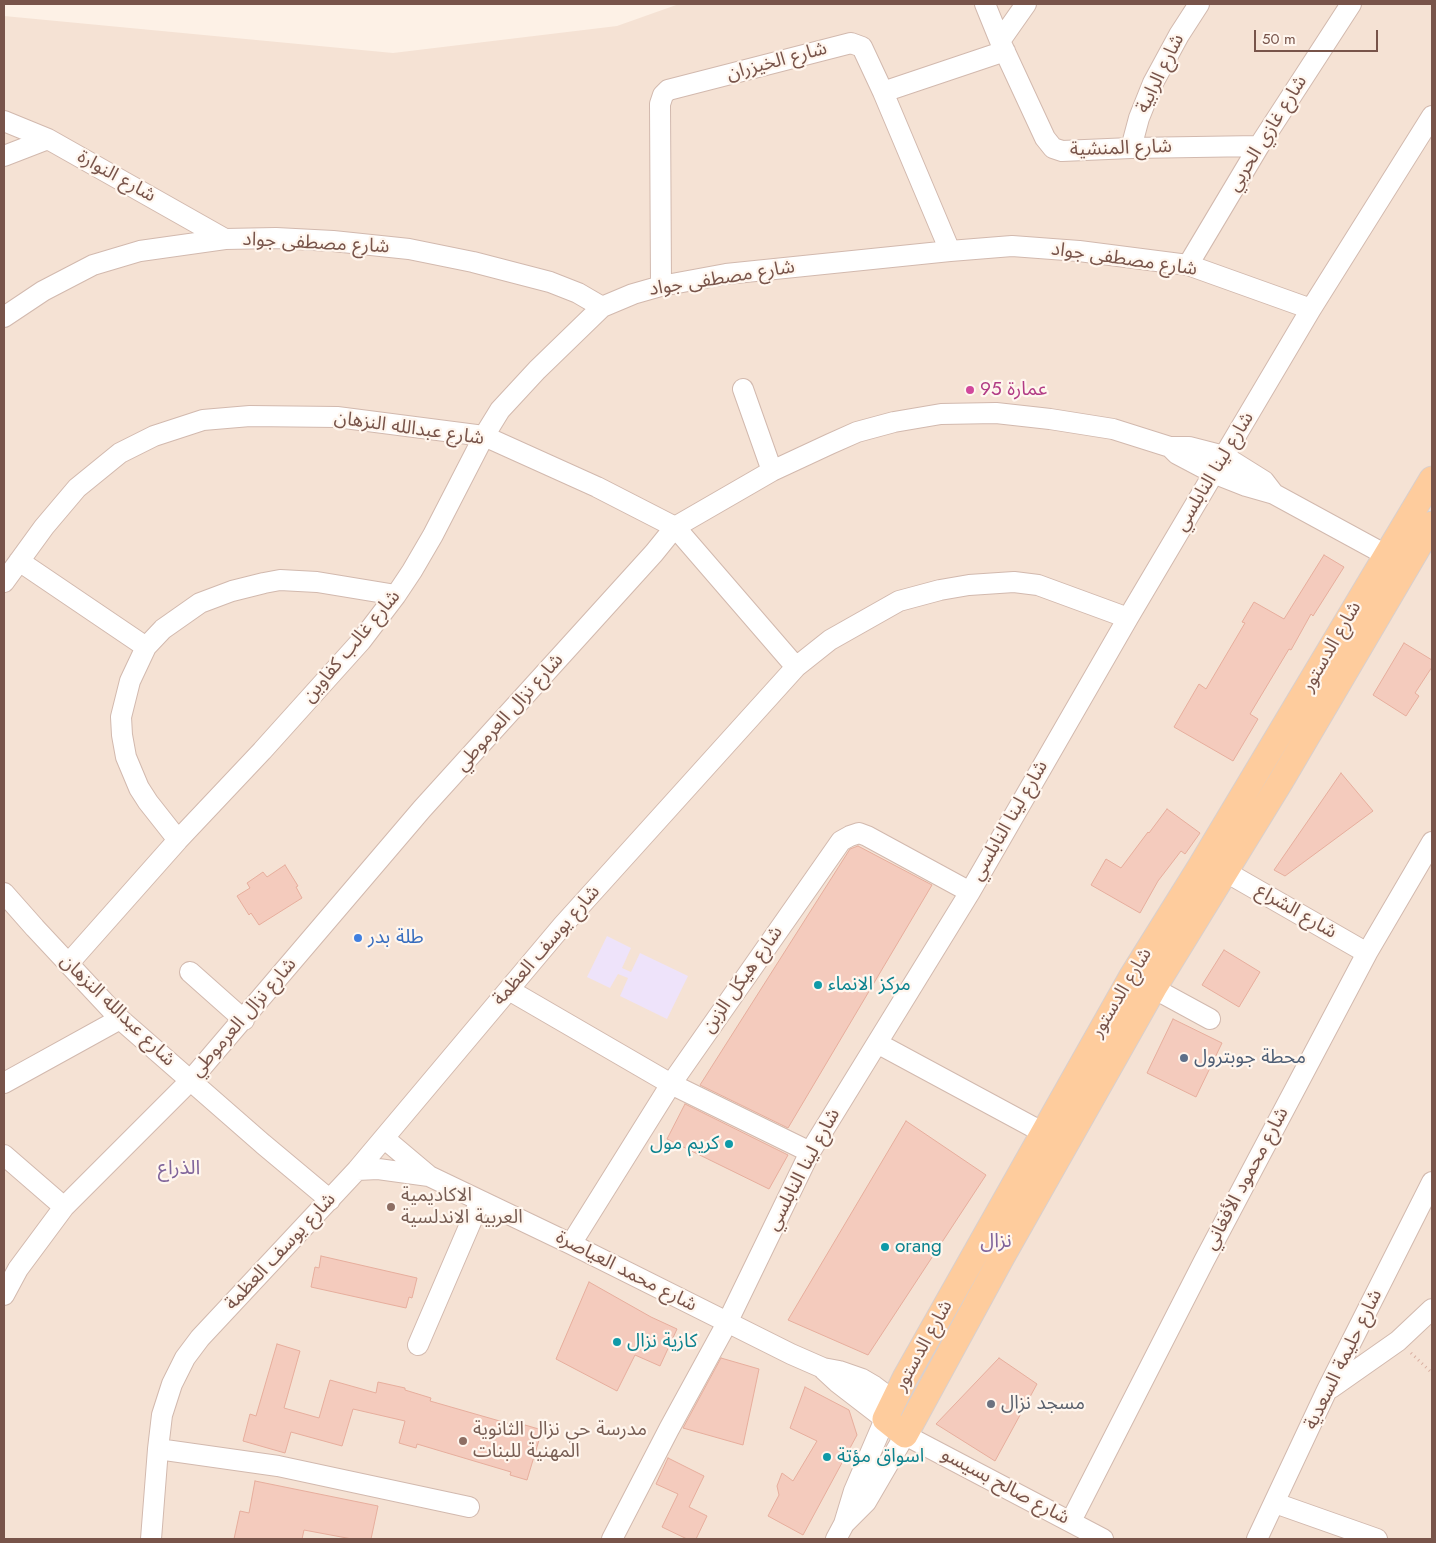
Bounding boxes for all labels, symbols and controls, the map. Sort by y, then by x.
scale bar [1256,20,1380,52]
text: 50 m [1262,28,1296,50]
street label: شارع الرابية [1132,31,1190,117]
street label: شارع الخيزران [724,38,830,86]
street label: شارع غازي الحربي [1223,72,1313,196]
street label: شارع المنشية [1070,136,1172,162]
street label: شارع النوارة [73,146,159,208]
street label: شارع مصطفى جواد [242,229,390,259]
street label: شارع مصطفى جواد [1050,238,1198,282]
street label: شارع مصطفى جواد [648,256,796,302]
place label: عمارة 95 [980,379,1047,401]
marker: عمارة 95 [964,384,976,396]
street label: شارع عبدالله النزهان [333,407,485,451]
street label: شارع لينا النابلسي [1170,408,1260,536]
street label: شارع غالب كفاوين [298,586,406,708]
street label: شارع الدستور [1297,598,1367,696]
street label: شارع نزال العرموطي [451,650,569,776]
street label: شارع لينا النابلسي [966,757,1054,885]
street label: شارع الشراع [1252,880,1340,944]
street label: شارع يوسف العظمة [489,881,605,1011]
street label: شارع هيكل الزبن [698,922,788,1038]
place label: طلة بدر [368,927,424,949]
marker: طلة بدر [352,932,364,944]
street label: شارع الدستور [1086,944,1158,1042]
street label: شارع عبدالله النزهان [55,950,179,1072]
street label: شارع نزال العرموطي [186,954,302,1082]
place label: مركز الانماء [828,974,911,996]
marker: مركز الانماء [812,979,824,991]
place label: محطة جوبترول [1194,1047,1306,1069]
marker: محطة جوبترول [1178,1052,1190,1064]
street label: شارع محمود الأفغاني [1200,1104,1294,1254]
street label: شارع لينا النابلسي [762,1105,846,1235]
place label: كريم مول [650,1133,719,1155]
marker: كريم مول [723,1138,735,1150]
district label: الذراع [158,1157,200,1181]
place label: الاكاديمية العربية الاندلسية [401,1185,523,1229]
street label: شارع يوسف العظمة [221,1189,341,1315]
marker: الاكاديمية العربية الاندلسية [385,1201,397,1213]
street label: شارع محمد العياصرة [552,1227,700,1317]
district label: نزال [980,1230,1012,1254]
place label: orang [895,1236,942,1258]
marker: orang [879,1241,891,1253]
street label: شارع حليمة السعدية [1300,1286,1388,1434]
street label: شارع الدستور [890,1297,958,1395]
place label: كازية نزال [627,1331,697,1353]
marker: كازية نزال [611,1336,623,1348]
place label: مسجد نزال [1001,1393,1085,1415]
marker: مسجد نزال [985,1398,997,1410]
place label: مدرسة حي نزال الثانوية المهنية للبنات [473,1419,647,1463]
marker: مدرسة حي نزال الثانوية المهنية للبنات [457,1435,469,1447]
street label: شارع صالح بسيسو [937,1444,1073,1530]
place label: اسواق مؤتة [837,1446,924,1468]
marker: اسواق مؤتة [821,1451,833,1463]

